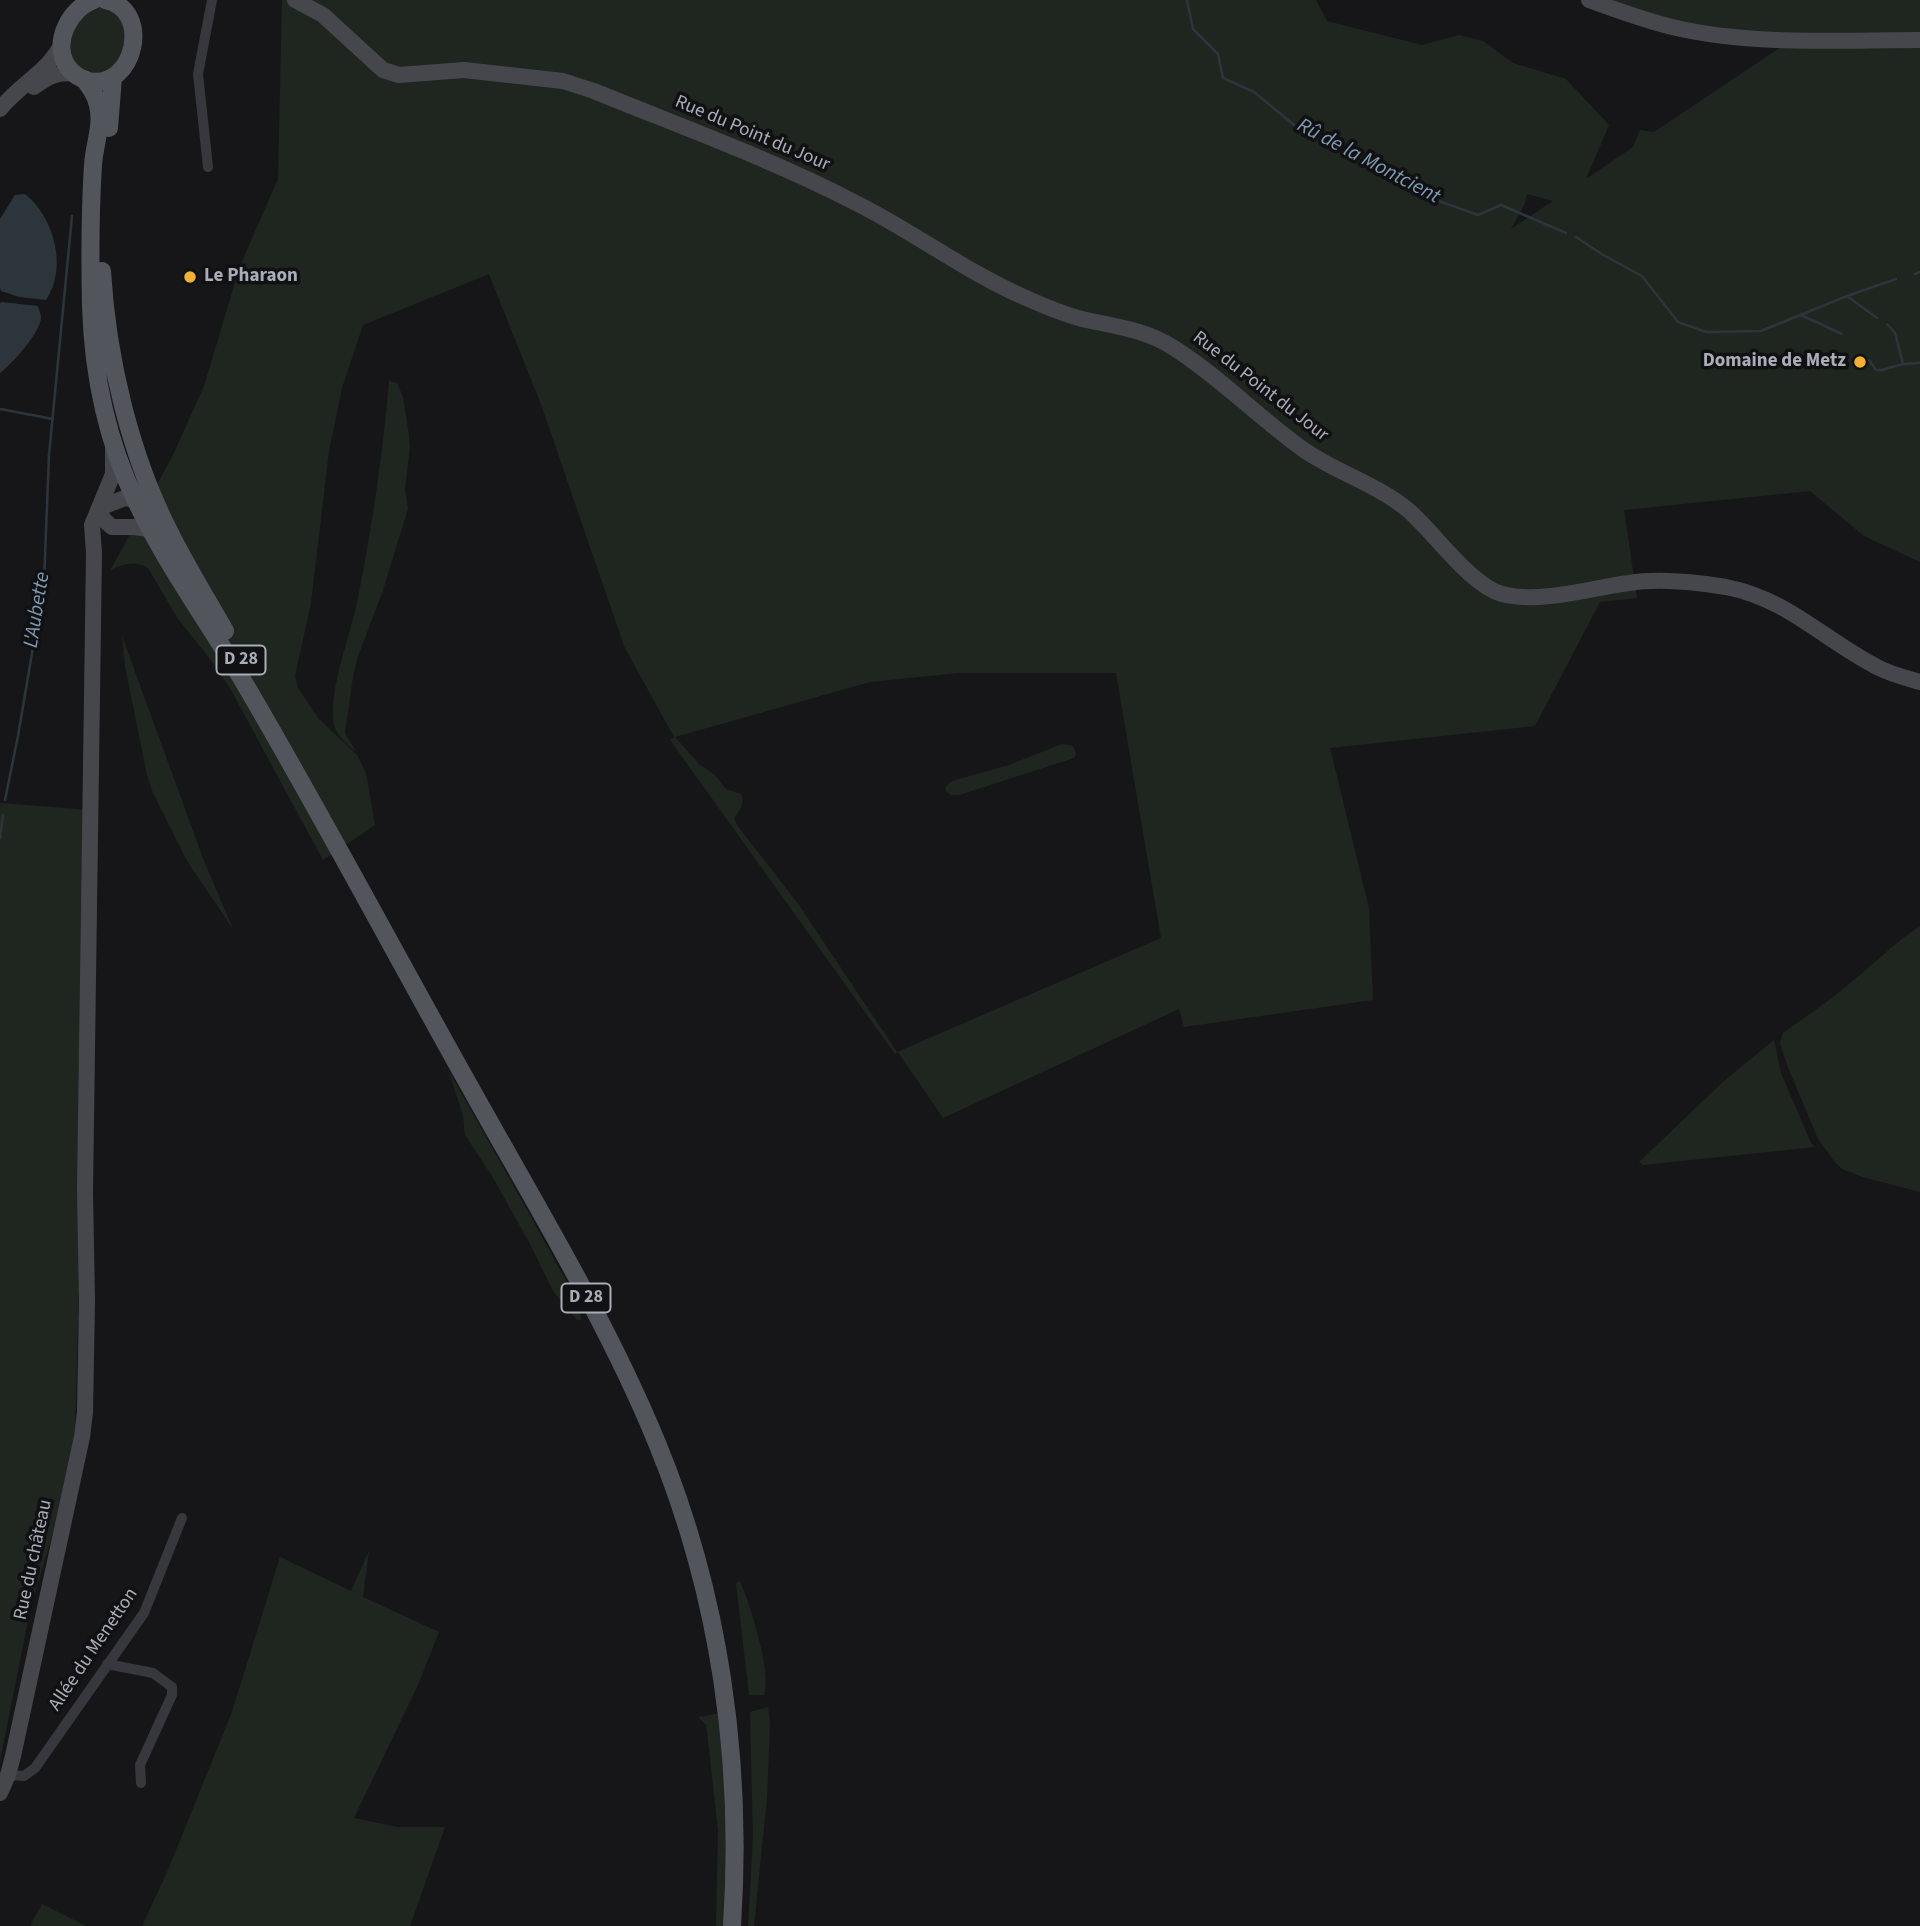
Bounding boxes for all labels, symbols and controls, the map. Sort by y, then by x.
street label: Rue du Point du Jour [671,91,833,177]
water label: Rû de la Montcient [1292,114,1444,210]
place label: Le Pharaon [204,266,298,288]
marker: Le Pharaon [182,269,198,285]
street label: Rue du Point du Jour [1188,327,1332,447]
place label: Domaine de Metz [1703,351,1846,373]
marker: Domaine de Metz [1852,354,1868,370]
water label: L'Aubette [20,570,56,650]
road number: D 28 [216,646,266,674]
road number: D 28 [562,1283,610,1312]
street label: Rue du château [10,1498,58,1622]
street label: Allée du Menetton [45,1584,143,1716]

